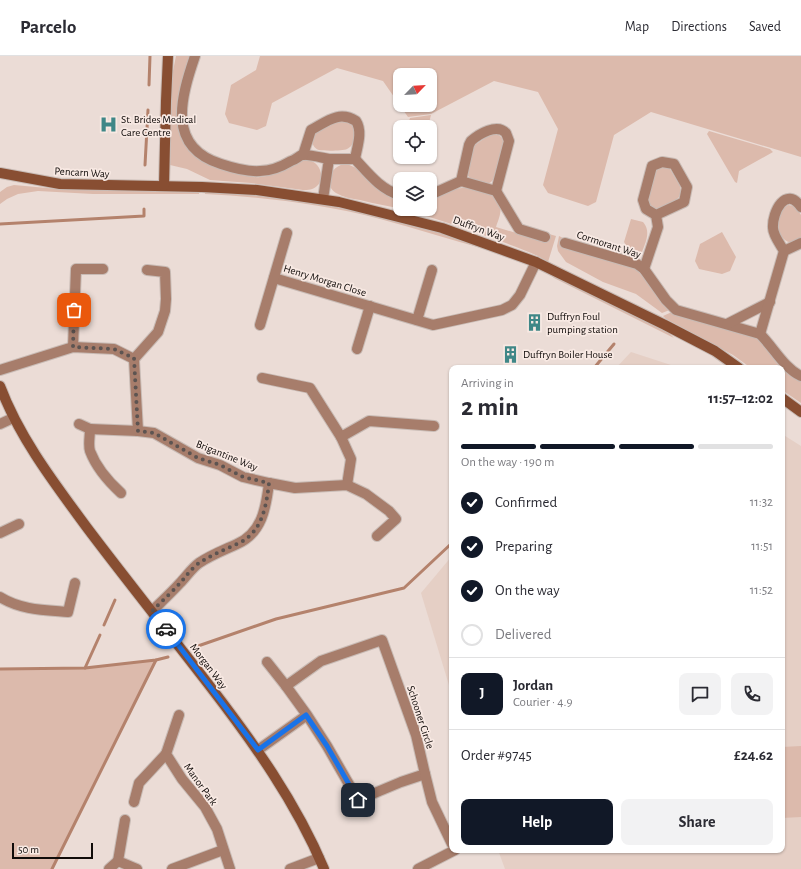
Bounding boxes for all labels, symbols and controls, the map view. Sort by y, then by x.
text: Parcelo [20,18,76,37]
text: Map [625,20,649,34]
text: Directions [671,20,727,34]
text: Saved [749,20,781,34]
north arrow [393,68,437,112]
map controls [393,68,437,216]
place label: St. Brides Medical Care Centre [121,114,196,138]
hospital icon: St. Brides Medical Care Centre [98,115,118,135]
button: locate [393,120,437,164]
street label: Pencarn Way [54,166,110,179]
button: layers [393,172,437,216]
street label: Duffryn Way [452,214,506,243]
street label: Cormorant Way [575,229,643,260]
street label: Henry Morgan Close [282,263,368,298]
pin [57,293,91,327]
icon: bag [63,299,85,321]
place label: Duffryn Foul pumping station [547,311,618,335]
building icon: Duffryn Foul pumping station [524,312,544,332]
building icon: Duffryn Boiler House [500,344,520,364]
place label: Duffryn Boiler House [523,349,613,360]
text: Arriving in [461,377,514,390]
text: 11:57–12:02 [708,391,773,406]
text: 2 min [461,394,519,420]
street label: Brigantine Way [194,438,260,473]
text: On the way · 190 m [461,456,554,469]
icon: check [461,492,483,514]
text: Confirmed [495,495,557,510]
text: 11:32 [750,496,773,509]
icon: check [461,536,483,558]
text: Preparing [495,539,552,554]
text: 11:51 [751,540,773,553]
icon: check [461,580,483,602]
text: On the way [495,583,560,598]
text: 11:52 [750,584,773,597]
courier [146,609,186,649]
icon: car [155,618,177,640]
text: Delivered [495,627,552,642]
street label: Morgan Way [188,641,229,691]
button: chat [679,673,721,715]
button: phone [731,673,773,715]
text: Jordan [513,678,553,693]
street label: Schooner Circle [405,684,436,750]
text: J [479,686,485,701]
text: Courier · 4.9 [513,696,573,709]
text: Order #9745 [461,748,532,763]
text: £24.62 [734,748,773,763]
street label: Manor Park [182,761,219,807]
pin [341,783,375,817]
icon: home [347,789,369,811]
button: Help [461,799,613,845]
button: Share [621,799,773,845]
scale bar [12,841,93,860]
text: 50 m [18,844,39,855]

